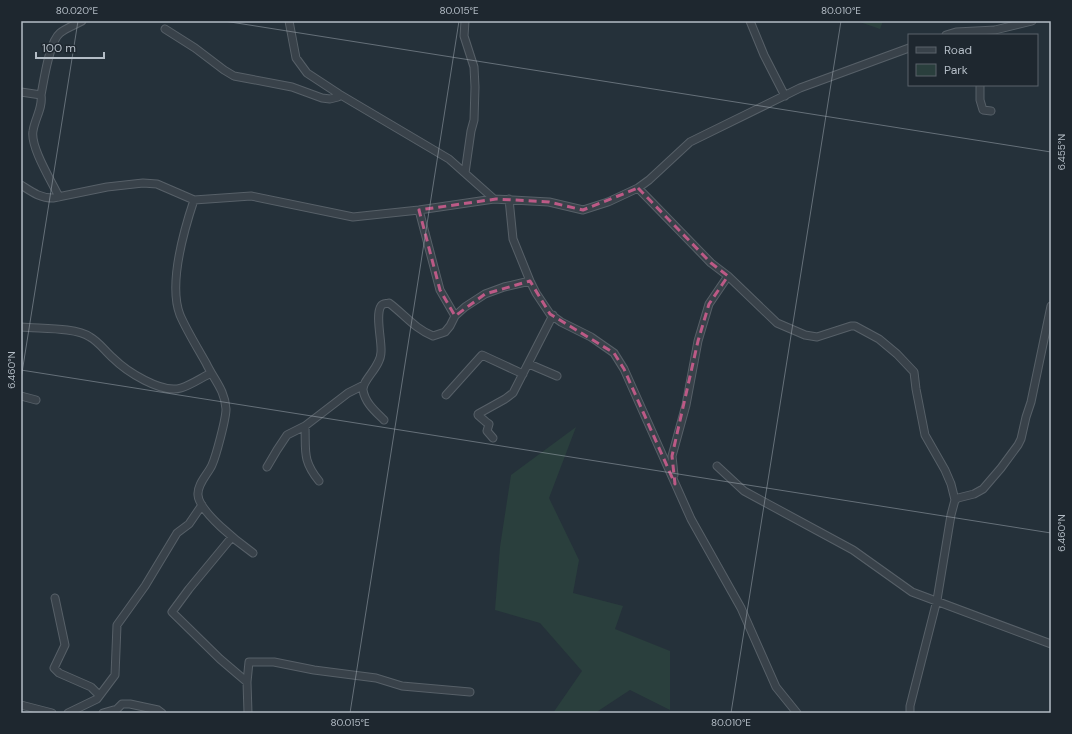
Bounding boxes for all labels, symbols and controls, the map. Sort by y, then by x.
text: 80.020°E [56,4,99,17]
text: 80.015°E [439,4,479,17]
text: 80.010°E [821,4,861,17]
scale bar [36,34,104,60]
legend [908,34,1038,86]
text: 100 m [42,40,76,56]
text: Road [944,42,972,58]
text: Park [944,62,968,78]
text: 6.455°N [1055,134,1068,170]
text: 6.460°N [5,351,18,389]
text: 6.460°N [1055,514,1068,552]
text: 80.015°E [330,716,370,729]
text: 80.010°E [711,716,751,729]

